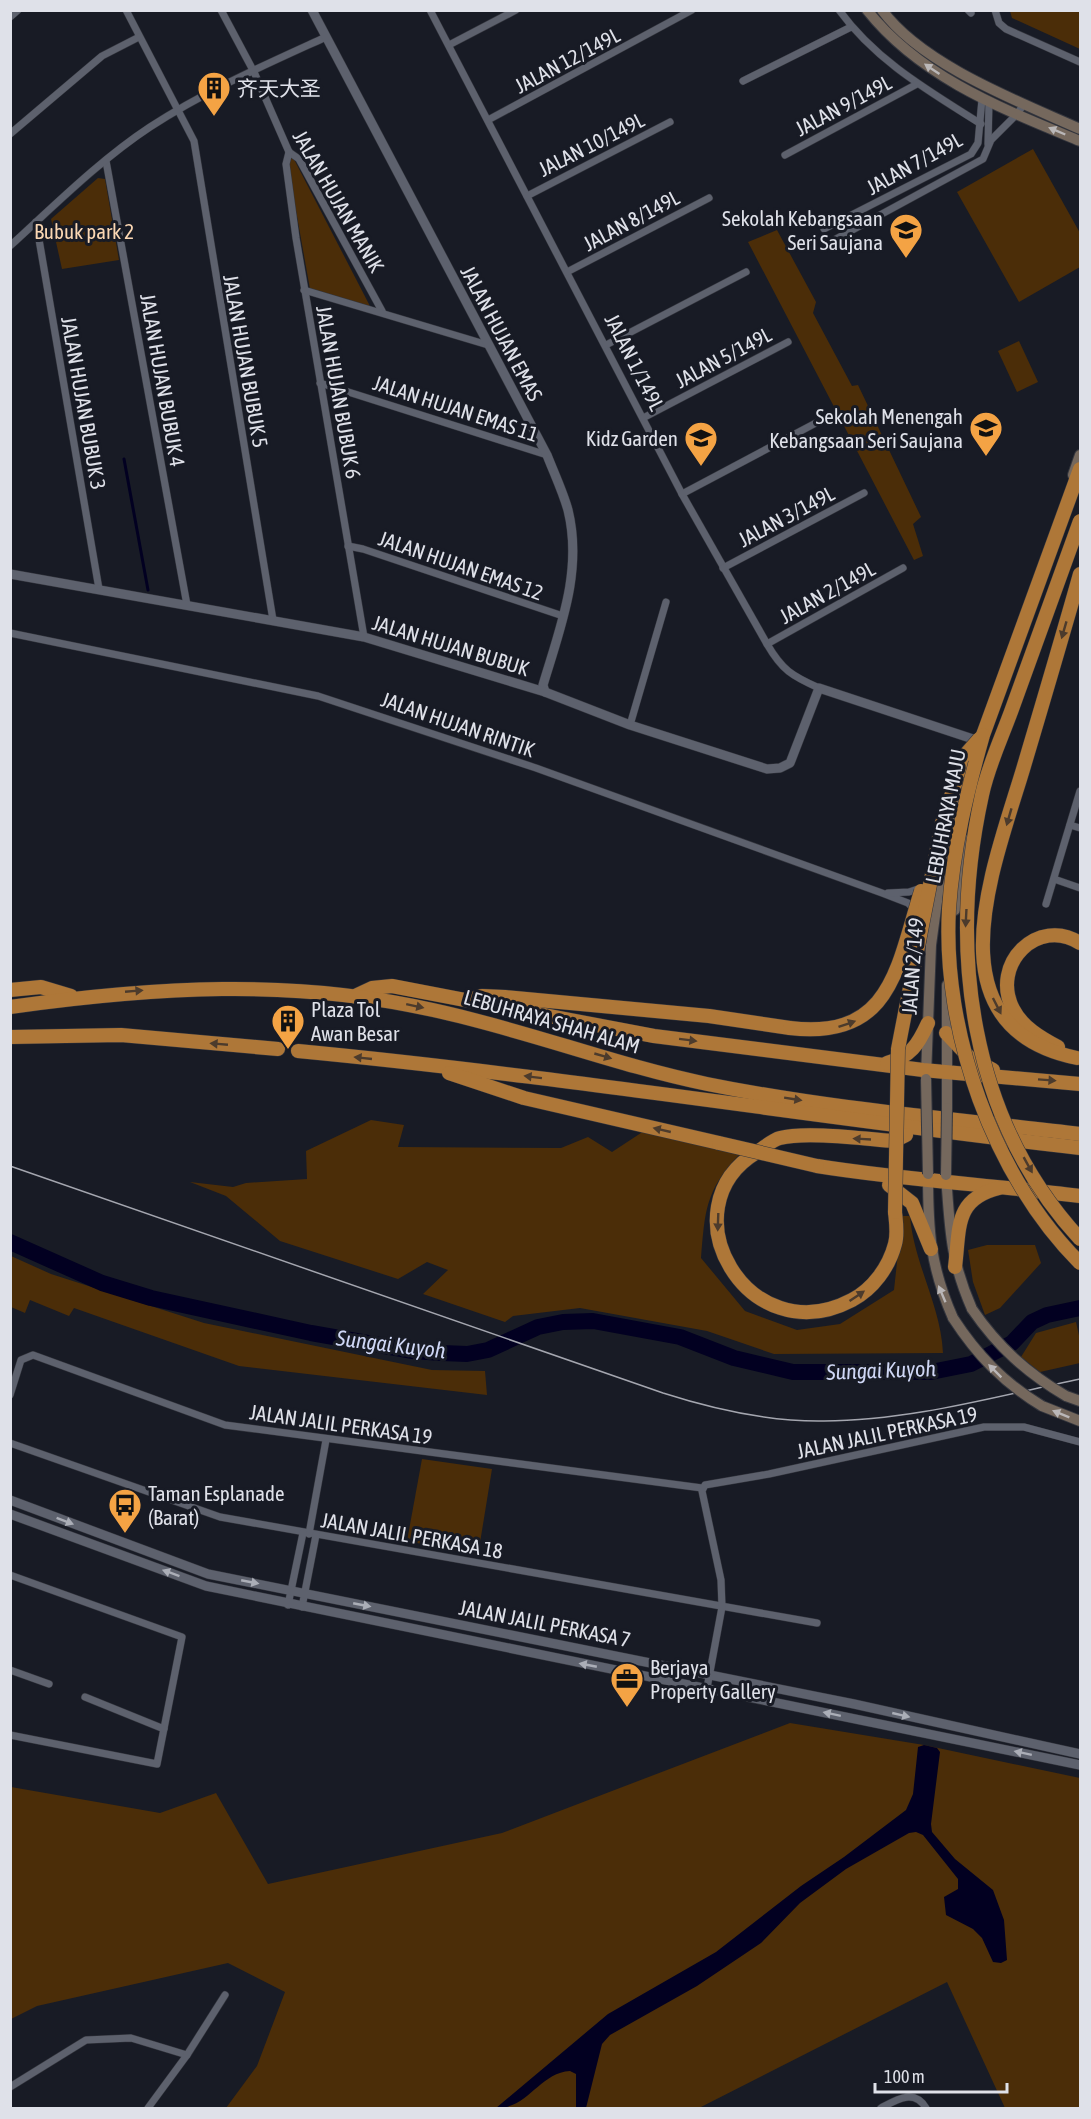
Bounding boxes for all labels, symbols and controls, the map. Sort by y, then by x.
street label: JALAN 12/149L [510,22,624,98]
one-way arrow [924,64,940,75]
building icon: 齐天大圣 [196,70,232,117]
street label: JALAN 9/149L [791,70,895,140]
place label: 齐天大圣 [237,76,321,100]
street label: JALAN 10/149L [534,107,648,181]
street label: JALAN HUJAN MANIK [289,126,390,277]
one-way arrow [1048,126,1066,136]
street label: JALAN 7/149L [862,127,966,199]
street label: JALAN 8/149L [579,185,683,255]
place label: Sekolah Kebangsaan Seri Saujana [722,206,883,254]
school or university icon: Sekolah Kebangsaan Seri Saujana [888,212,924,259]
park label: Bubuk park 2 [34,219,134,243]
street label: JALAN HUJAN EMAS [456,261,548,405]
street label: JALAN HUJAN BUBUK 5 [219,273,273,449]
street label: JALAN HUJAN BUBUK 4 [136,292,190,469]
street label: JALAN HUJAN BUBUK 6 [312,304,366,481]
street label: JALAN 1/149L [600,310,670,414]
street label: JALAN HUJAN BUBUK 3 [57,315,111,491]
street label: JALAN 5/149L [671,322,775,392]
street label: JALAN HUJAN EMAS 11 [370,370,542,446]
place label: Sekolah Menengah Kebangsaan Seri Saujana [769,404,963,452]
school or university icon: Sekolah Menengah Kebangsaan Seri Saujana [968,410,1004,457]
school or university icon: Kidz Garden [683,420,719,467]
place label: Kidz Garden [586,426,678,450]
street label: JALAN 3/149L [734,481,838,551]
street label: JALAN HUJAN EMAS 12 [376,526,546,604]
street label: JALAN 2/149L [775,556,879,628]
street label: JALAN HUJAN BUBUK [370,610,533,680]
one-way arrow [1059,621,1068,639]
street label: JALAN HUJAN RINTIK [378,686,539,762]
street label: LEBUHRAYA MAJU [920,747,970,885]
one-way arrow [1004,808,1013,826]
one-way arrow [962,909,971,928]
street label: JALAN 2/149 [897,917,927,1015]
street label: LEBUHRAYA SHAH ALAM [461,984,643,1058]
one-way arrow [125,987,144,996]
place label: Plaza Tol Awan Besar [311,997,400,1045]
one-way arrow [993,998,1002,1015]
one-way arrow [406,1002,425,1011]
building icon: Plaza Tol Awan Besar [270,1003,306,1050]
one-way arrow [839,1018,857,1028]
one-way arrow [678,1035,697,1045]
one-way arrow [210,1039,229,1049]
one-way arrow [594,1052,612,1061]
one-way arrow [354,1053,373,1063]
one-way arrow [524,1072,543,1082]
one-way arrow [1038,1076,1057,1085]
one-way arrow [784,1094,803,1103]
one-way arrow [652,1125,671,1134]
one-way arrow [853,1134,872,1144]
one-way arrow [1023,1157,1033,1174]
one-way arrow [714,1213,723,1232]
one-way arrow [937,1284,947,1302]
one-way arrow [848,1290,864,1302]
water label: Sungai Kuyoh [334,1324,447,1364]
water label: Sungai Kuyoh [825,1355,937,1385]
one-way arrow [989,1365,1003,1379]
street label: JALAN JALIL PERKASA 19 [248,1399,434,1449]
street label: JALAN JALIL PERKASA 19 [794,1401,980,1463]
one-way arrow [1052,1409,1070,1418]
place label: Taman Esplanade (Barat) [148,1481,285,1529]
bus stop icon: Taman Esplanade (Barat) [107,1487,143,1534]
street label: JALAN JALIL PERKASA 18 [319,1507,505,1563]
one-way arrow [56,1517,74,1526]
one-way arrow [162,1568,180,1578]
one-way arrow [241,1578,260,1587]
street label: JALAN JALIL PERKASA 7 [457,1595,633,1651]
one-way arrow [352,1601,371,1610]
place label: Berjaya Property Gallery [650,1655,776,1703]
one-way arrow [578,1660,597,1669]
office icon: Berjaya Property Gallery [609,1661,645,1708]
one-way arrow [822,1709,841,1718]
one-way arrow [892,1710,910,1720]
one-way arrow [1013,1748,1032,1757]
scale bar [875,2056,1007,2094]
text: 100 m [884,2066,925,2087]

